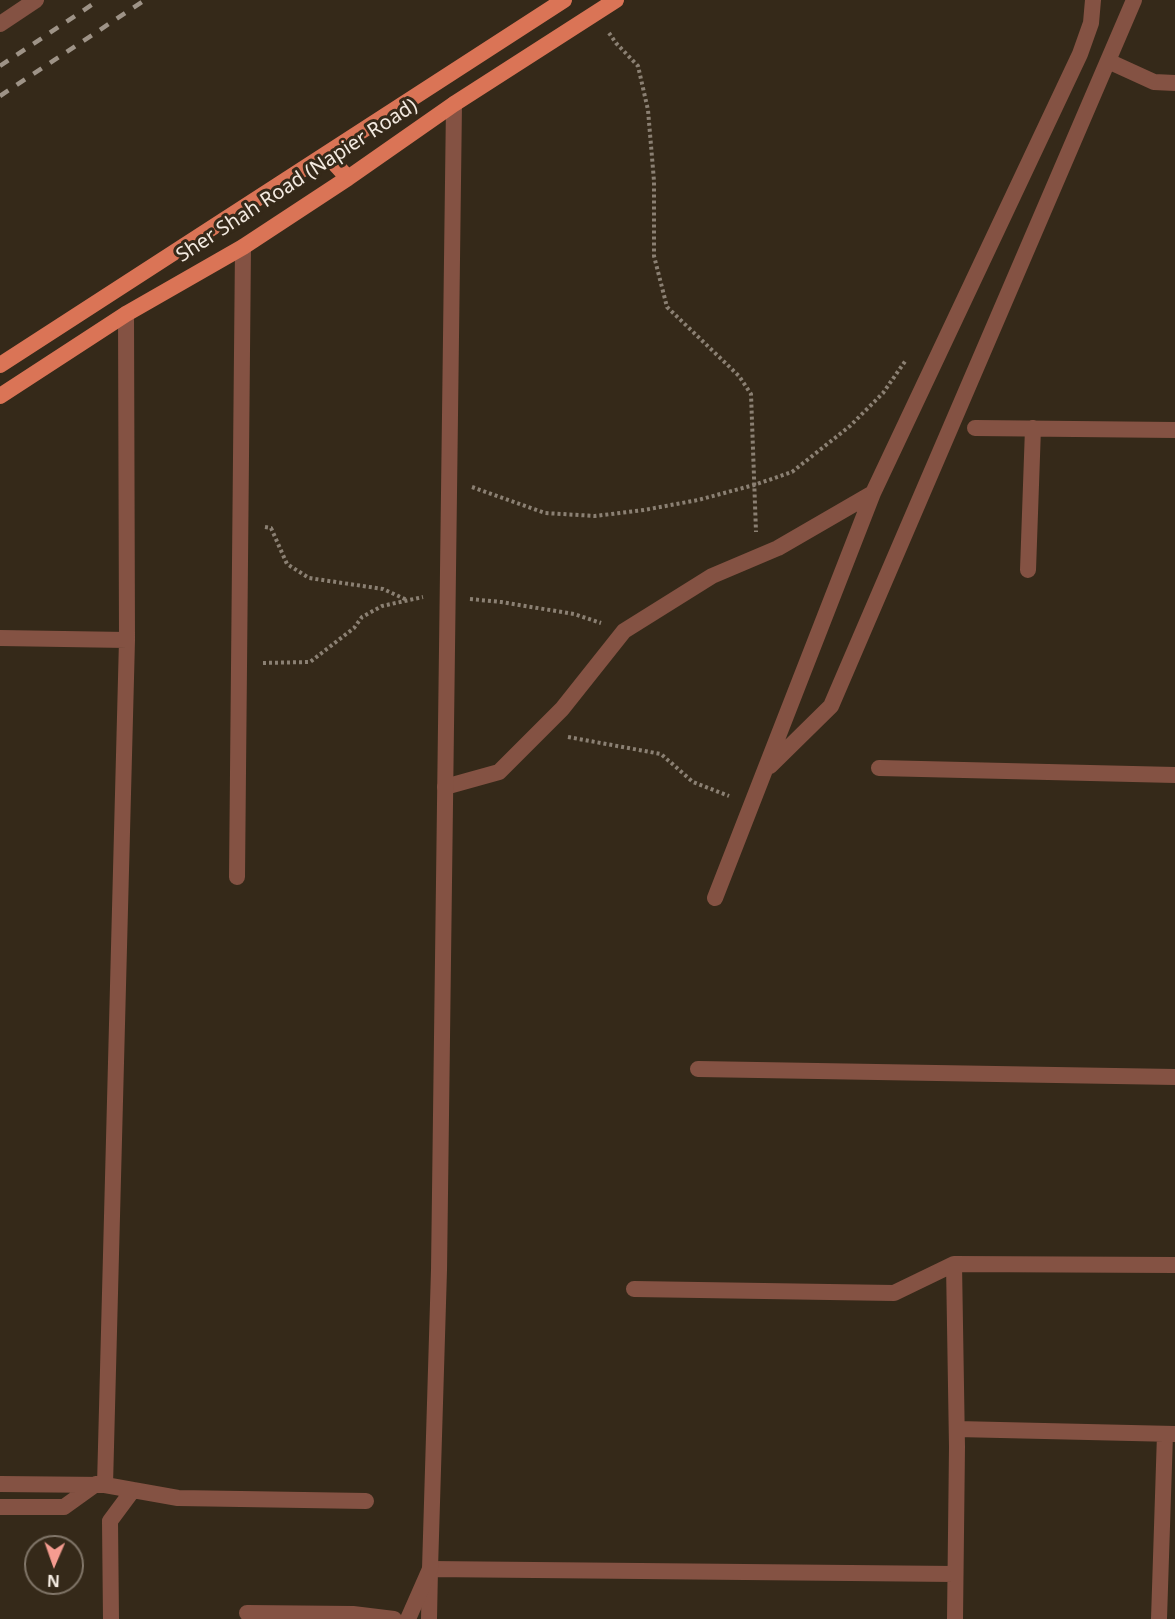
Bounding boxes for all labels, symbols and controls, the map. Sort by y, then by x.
street label: Sher Shah Road (Napier Road) [172,94,422,268]
north arrow [24,1535,84,1595]
text: N [47,1570,60,1592]

